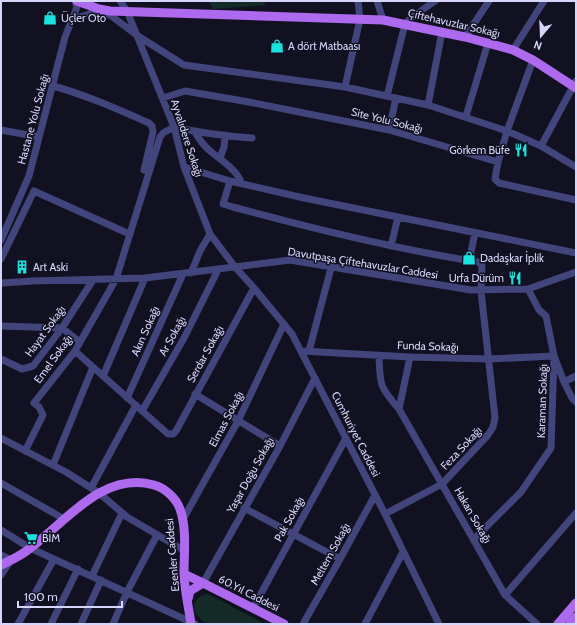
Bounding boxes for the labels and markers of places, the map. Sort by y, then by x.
shop icon: Üçler Oto [42,10,58,26]
place label: Üçler Oto [61,11,106,25]
shop icon: A dört Matbaası [269,38,285,54]
place label: A dört Matbaası [288,39,360,53]
restaurant icon: Görkem Büfe [513,142,529,158]
place label: Görkem Büfe [449,143,510,157]
shop icon: Dadaşkar İplik [461,250,477,266]
place label: Dadaşkar İplik [480,251,544,265]
building icon: Art Aski [14,259,30,275]
place label: Art Aski [33,260,68,274]
restaurant icon: Urfa Dürüm [507,270,523,286]
place label: Urfa Dürüm [449,271,504,285]
supermarket icon: BİM [23,530,39,546]
place label: BİM [42,531,60,545]

